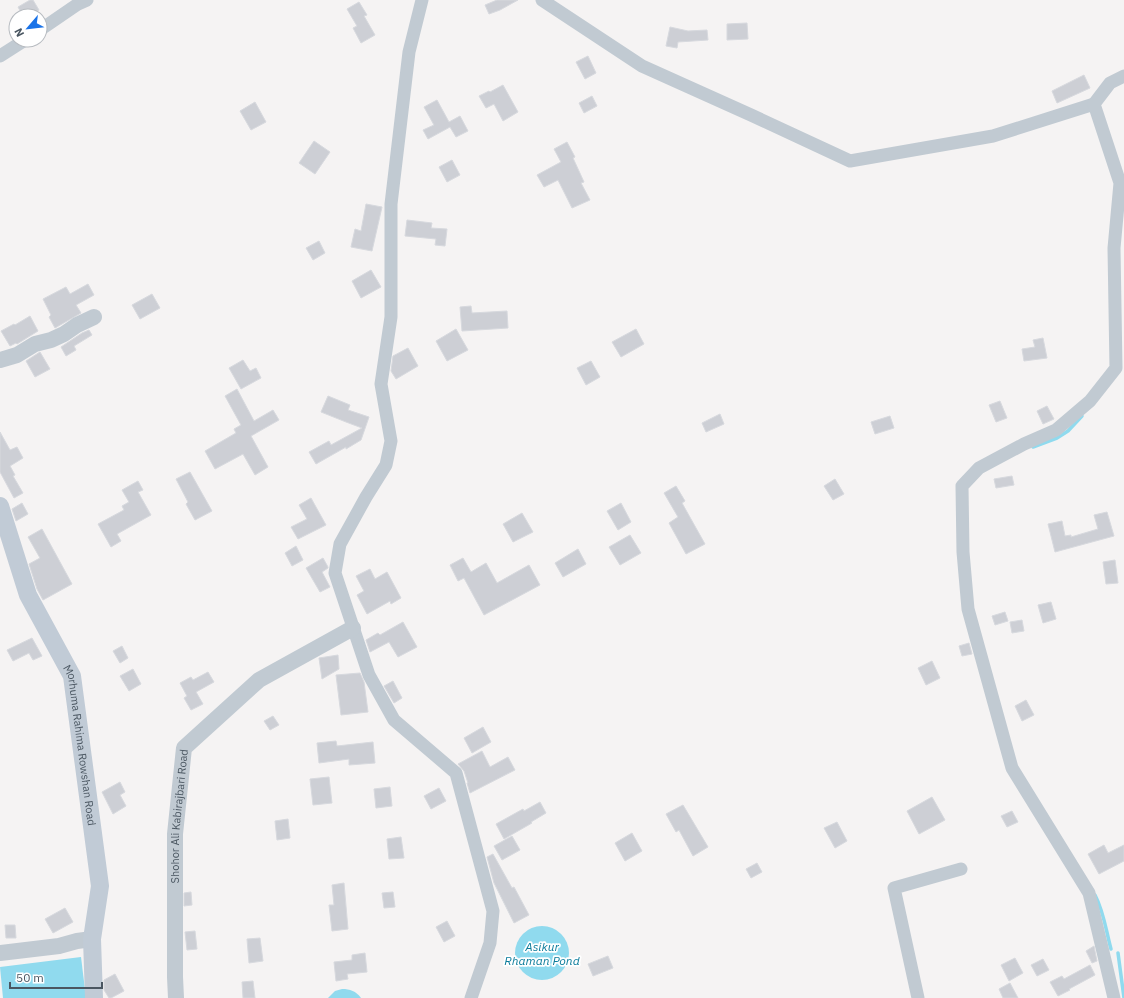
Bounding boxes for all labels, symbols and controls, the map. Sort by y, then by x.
north arrow [8,8,48,48]
text: N [11,26,27,39]
street label: Morhuma Rahima Rowshan Road [60,662,99,826]
street label: Shohor Ali Kabirajbari Road [168,748,191,883]
water label: Asikur Rhaman Pond [504,939,580,968]
scale bar [10,964,102,990]
text: 50 m [16,970,44,985]

